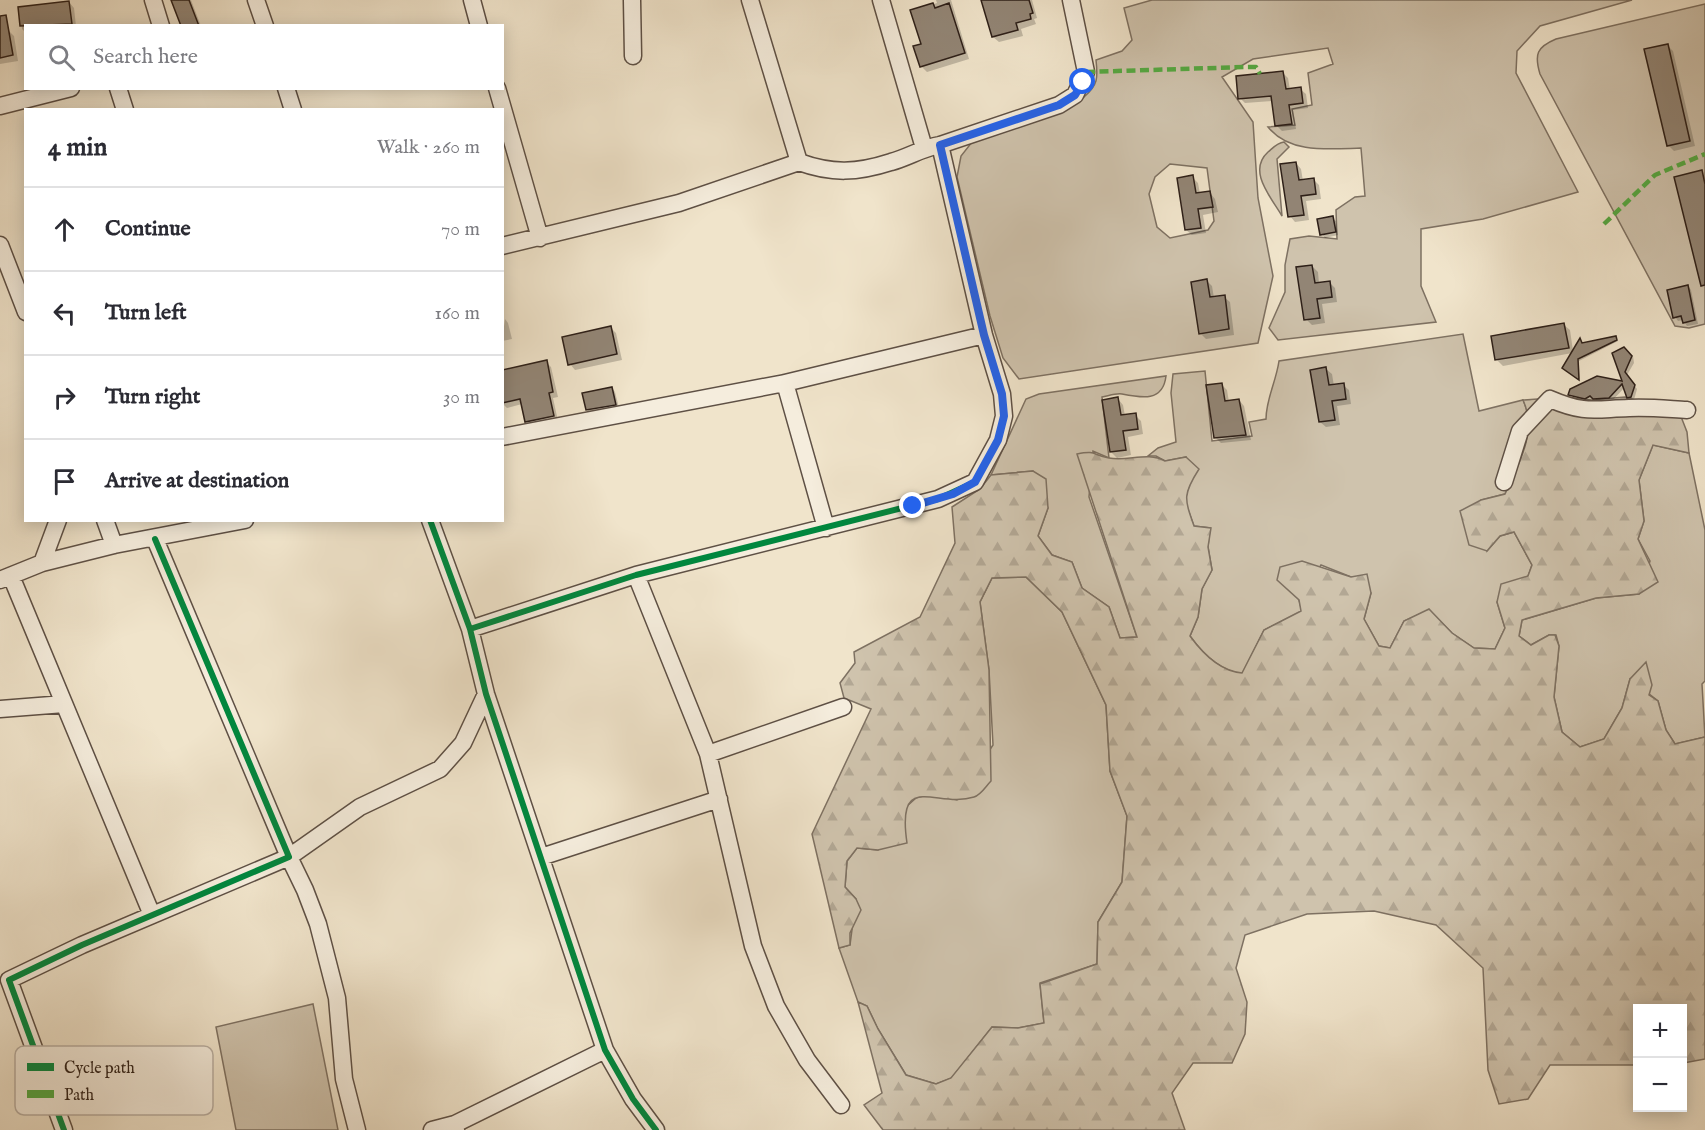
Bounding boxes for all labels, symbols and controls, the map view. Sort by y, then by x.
search box [24,24,504,90]
icon: search [45,41,78,74]
text: Search here [93,43,198,71]
route start [1069,68,1095,94]
text: 4 min [48,131,107,164]
text: Walk · 260 m [377,135,480,160]
icon: ahead [48,213,81,246]
text: Continue [105,215,191,243]
text: 70 m [441,217,480,242]
icon: left [48,297,81,330]
text: Turn left [105,299,187,327]
text: 160 m [434,301,480,326]
icon: right [48,381,81,414]
text: Turn right [105,383,200,411]
text: 30 m [443,385,480,410]
icon: arrive [48,465,81,498]
text: Arrive at destination [105,467,289,495]
route end [899,492,925,518]
map controls [1633,1004,1687,1112]
button: + [1633,1004,1687,1058]
legend [15,1046,213,1115]
button: − [1633,1058,1687,1112]
text: Cycle path [64,1059,135,1079]
text: Path [64,1086,95,1106]

